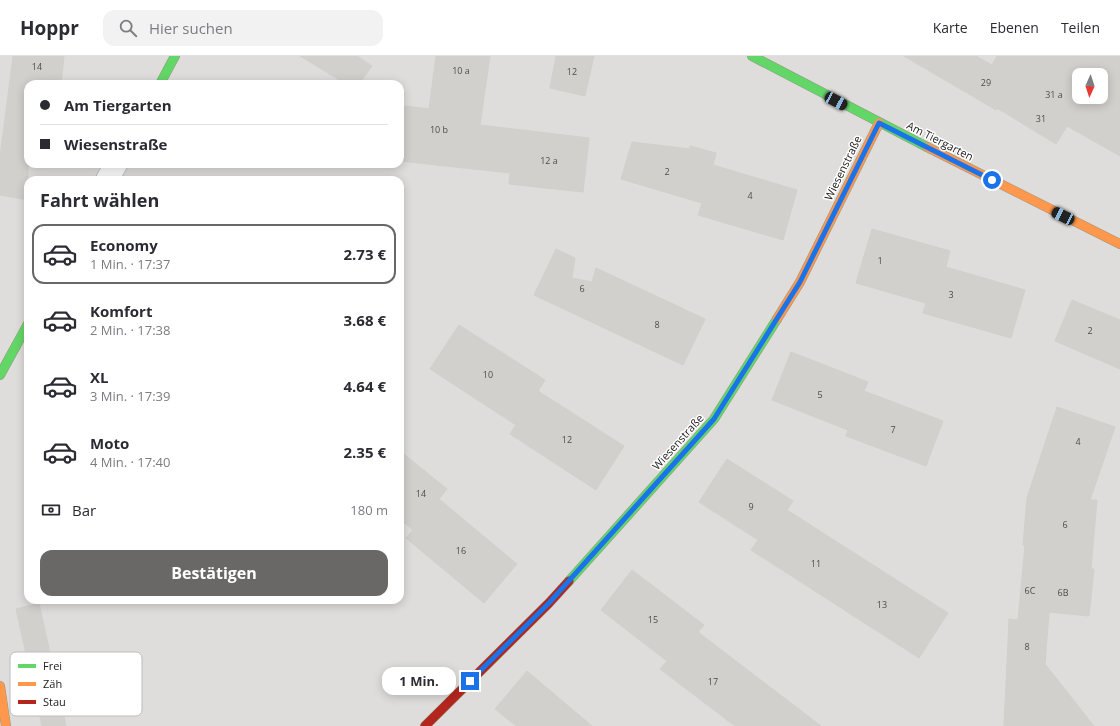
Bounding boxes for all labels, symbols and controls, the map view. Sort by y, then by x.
search box [103,10,383,46]
text: Hoppr [20,15,79,41]
icon: search [117,17,139,39]
text: Hier suchen [149,18,233,38]
text: Karte [933,18,968,37]
text: Ebenen [990,18,1039,37]
text: Teilen [1061,18,1100,37]
house number: 14 [32,60,42,73]
house number: 10 a [452,64,470,77]
house number: 12 [567,65,577,78]
north arrow [1072,68,1108,104]
map controls [1072,68,1108,104]
house number: 29 [981,76,991,89]
house number: 31 a [1045,88,1063,101]
car [823,90,849,112]
text: Am Tiergarten [64,95,172,115]
house number: 31 [1036,112,1046,125]
street label: Am Tiergarten [904,117,976,164]
house number: 10 b [430,123,448,136]
street label: Wiesenstraße [820,133,865,203]
text: Wiesenstraße [64,134,167,154]
house number: 12 a [540,154,558,167]
house number: 2 [664,165,670,178]
route start [983,171,1001,189]
text: Fahrt wählen [40,188,159,212]
house number: 4 [747,189,753,202]
car [1050,205,1076,227]
text: Economy [90,235,158,255]
icon: car [42,236,78,272]
text: 2.73 € [344,244,386,264]
house number: 1 [877,254,883,267]
text: 1 Min. · 17:37 [90,255,171,273]
house number: 6 [579,282,585,295]
house number: 3 [948,288,954,301]
text: Komfort [90,301,152,321]
icon: car [42,302,78,338]
text: 3.68 € [344,310,386,330]
house number: 8 [654,318,660,331]
text: 2 Min. · 17:38 [90,321,171,339]
house number: 2 [1087,324,1093,337]
text: XL [90,367,108,387]
icon: car [42,368,78,404]
house number: 10 [483,368,493,381]
text: 4.64 € [344,376,386,396]
text: 3 Min. · 17:39 [90,387,171,405]
house number: 5 [817,388,823,401]
street label: Wiesenstraße [649,411,707,473]
house number: 7 [890,423,896,436]
text: Moto [90,433,129,453]
house number: 12 [562,433,572,446]
icon: car [42,434,78,470]
house number: 4 [1075,435,1081,448]
text: 2.35 € [344,442,386,462]
text: 4 Min. · 17:40 [90,453,171,471]
house number: 14 [416,487,426,500]
icon: cash [40,499,62,521]
text: Bar [72,500,96,520]
house number: 9 [748,500,754,513]
text: 180 m [350,501,388,519]
house number: 6 [1062,518,1068,531]
house number: 16 [456,544,466,557]
button: Bestätigen [40,550,388,596]
house number: 11 [811,557,821,570]
house number: 6C [1025,584,1036,597]
house number: 6B [1058,586,1069,599]
house number: 13 [877,598,887,611]
house number: 15 [648,613,658,626]
house number: 8 [1024,640,1030,653]
legend [10,652,142,716]
text: Frei [43,658,62,673]
callout: 1 Min. [382,667,456,695]
text: 1 Min. [399,672,439,690]
route end [461,672,479,690]
house number: 17 [708,675,718,688]
text: Zäh [43,676,62,691]
text: Stau [43,694,66,709]

